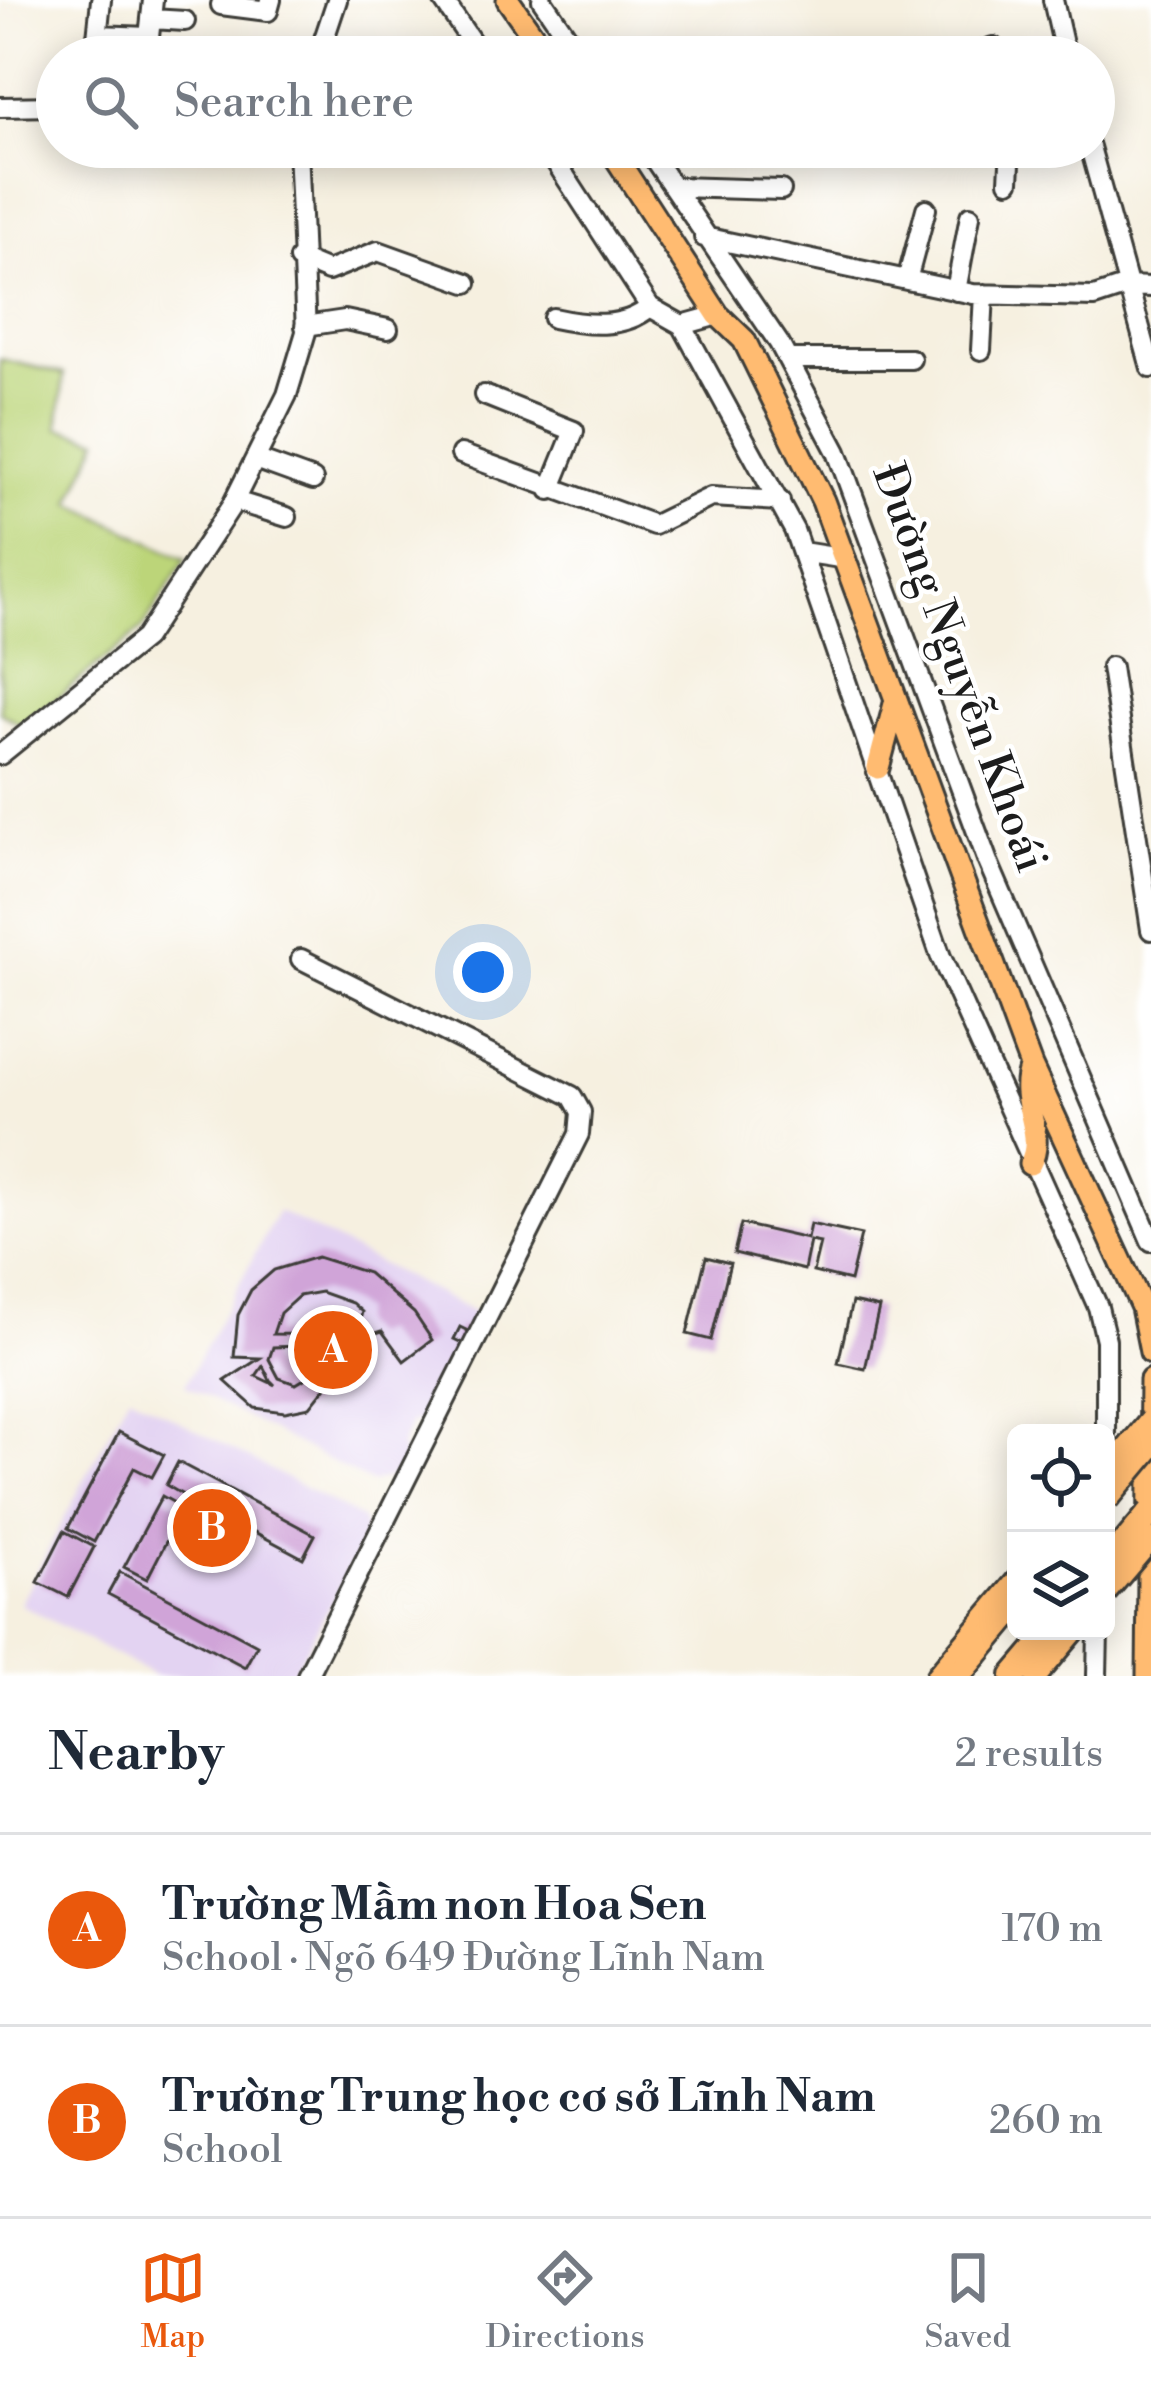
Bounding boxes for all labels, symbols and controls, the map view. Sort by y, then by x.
search box [36,36,1115,168]
icon: search [78,69,144,135]
text: Search here [174,74,414,131]
street label: Đường Nguyễn Khoái [859,456,1059,880]
your location [453,942,513,1002]
pin: A [294,1305,372,1395]
map controls [1007,1424,1115,1640]
button: locate [1007,1424,1115,1532]
pin: B [173,1483,251,1573]
button: layers [1007,1532,1115,1640]
text: Nearby [48,1722,224,1786]
text: 2 results [955,1730,1103,1779]
text: Trường Mầm non Hoa Sen [162,1877,706,1934]
text: A [73,1905,101,1954]
text: 170 m [1001,1905,1103,1954]
text: School · Ngõ 649 Đường Lĩnh Nam [162,1934,765,1983]
text: Trường Trung học cơ sở Lĩnh Nam [162,2069,876,2126]
text: B [72,2097,102,2146]
text: 260 m [989,2097,1103,2146]
text: School [162,2126,282,2175]
tab: Map [140,2245,206,2358]
tab: Directions [486,2245,645,2358]
tab: Saved [924,2245,1011,2358]

